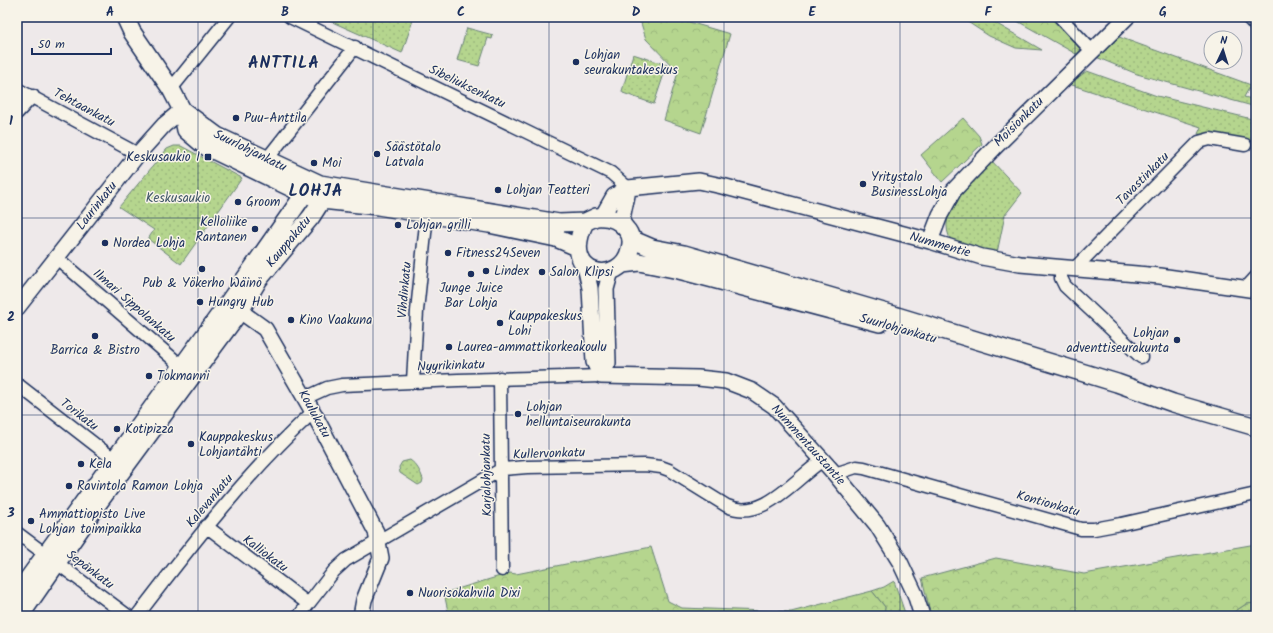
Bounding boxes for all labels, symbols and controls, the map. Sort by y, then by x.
text: A [106,2,114,23]
text: B [281,2,289,23]
text: C [457,2,465,23]
text: D [632,2,641,23]
text: E [808,2,816,23]
text: F [984,2,992,23]
text: G [1159,2,1167,23]
scale bar [32,30,111,56]
north arrow [1203,30,1243,70]
text: N [1220,32,1228,50]
text: 50 m [38,35,65,54]
place label: Lohjan seurakuntakeskus [584,45,678,81]
district label: ANTTILA [248,50,320,77]
marker: Lohjan seurakuntakeskus [571,57,581,67]
street label: Sibeliuksenkatu [425,59,510,115]
street label: Tehtaankatu [49,83,119,133]
street label: Moisionkatu [989,91,1050,152]
place label: Puu-Anttila [244,108,307,129]
text: 1 [9,111,13,132]
marker: Puu-Anttila [231,113,241,123]
street label: Suurlohjankatu [210,124,291,178]
place label: Säästötalo Latvala [385,137,441,173]
place label: Keskusaukio I [126,147,200,168]
street label: Tavastinkatu [1111,147,1175,211]
marker: Säästötalo Latvala [372,149,382,159]
marker: Keskusaukio I [203,152,213,162]
place label: Moi [322,153,342,174]
marker: Moi [309,158,319,168]
place label: Yritystalo BusinessLohja [871,167,947,203]
street label: Laurinkatu [71,176,123,235]
district label: LOHJA [289,178,343,205]
marker: Yritystalo BusinessLohja [858,179,868,189]
place label: Lohjan Teatteri [506,180,591,201]
marker: Lohjan Teatteri [493,185,503,195]
park label: Keskusaukio [146,188,210,209]
place label: Groom [246,192,280,213]
marker: Groom [233,197,243,207]
street label: Kauppakatu [261,211,317,273]
place label: Kelloliike Rantanen [196,212,247,248]
place label: Lohjan grilli [406,215,471,236]
marker: Lohjan grilli [393,220,403,230]
marker: Kelloliike Rantanen [250,224,260,234]
street label: Nummentie [907,226,973,264]
place label: Nordea Lohja [113,233,185,254]
marker: Nordea Lohja [100,238,110,248]
place label: Fitness24Seven [456,243,541,264]
marker: Fitness24Seven [443,248,453,258]
street label: Vihdinkatu [392,260,418,319]
place label: Lindex [494,261,529,282]
place label: Salon Klipsi [550,262,614,283]
street label: Ilmari Sippolankatu [88,264,181,349]
marker: Pub & Yökerho Wäinö [197,264,207,274]
marker: Lindex [481,266,491,276]
marker: Salon Klipsi [537,267,547,277]
marker: Junge Juice Bar Lohja [466,269,476,279]
place label: Pub & Yökerho Wäinö [142,273,262,294]
place label: Junge Juice Bar Lohja [439,278,503,314]
place label: Hungry Hub [208,292,274,313]
marker: Hungry Hub [195,297,205,307]
place label: Kauppakeskus Lohi [508,306,582,342]
text: 2 [7,307,15,328]
street label: Suurlohjankatu [857,308,940,350]
place label: Kino Vaakuna [299,310,372,331]
marker: Kino Vaakuna [286,315,296,325]
marker: Kauppakeskus Lohi [495,318,505,328]
place label: Lohjan adventtiseurakunta [1067,323,1169,359]
marker: Barrica & Bistro [90,331,100,341]
marker: Lohjan adventtiseurakunta [1172,335,1182,345]
place label: Laurea-ammattikorkeakoulu [457,337,607,358]
place label: Barrica & Bistro [50,340,140,361]
marker: Laurea-ammattikorkeakoulu [444,342,454,352]
street label: Nyyrikinkatu [417,354,486,378]
place label: Tokmanni [157,366,210,387]
marker: Tokmanni [144,371,154,381]
street label: Koulukatu [292,386,336,443]
street label: Torikatu [55,393,103,437]
place label: Lohjan helluntaiseurakunta [526,397,631,433]
street label: Nummentaustantie [766,400,851,491]
marker: Lohjan helluntaiseurakunta [513,409,523,419]
place label: Kotipizza [125,419,174,440]
marker: Kotipizza [112,424,122,434]
place label: Kauppakeskus Lohjantähti [199,427,273,463]
street label: Karjalohjankatu [476,432,498,517]
marker: Kauppakeskus Lohjantähti [186,439,196,449]
street label: Kullervonkatu [513,442,586,466]
place label: Kela [89,454,112,475]
marker: Kela [76,459,86,469]
street label: Kalevankatu [181,469,239,533]
place label: Ravintola Ramon Lohja [77,476,203,497]
marker: Ravintola Ramon Lohja [64,481,74,491]
street label: Kontionkatu [1014,485,1083,523]
text: 3 [6,503,15,524]
place label: Ammattiopisto Live Lohjan toimipaikka [39,504,145,540]
marker: Ammattiopisto Live Lohjan toimipaikka [26,516,36,526]
street label: Kalliokatu [238,530,293,579]
street label: Sepänkatu [62,545,119,596]
place label: Nuorisokahvila Dixi [418,583,521,604]
marker: Nuorisokahvila Dixi [405,588,415,598]

